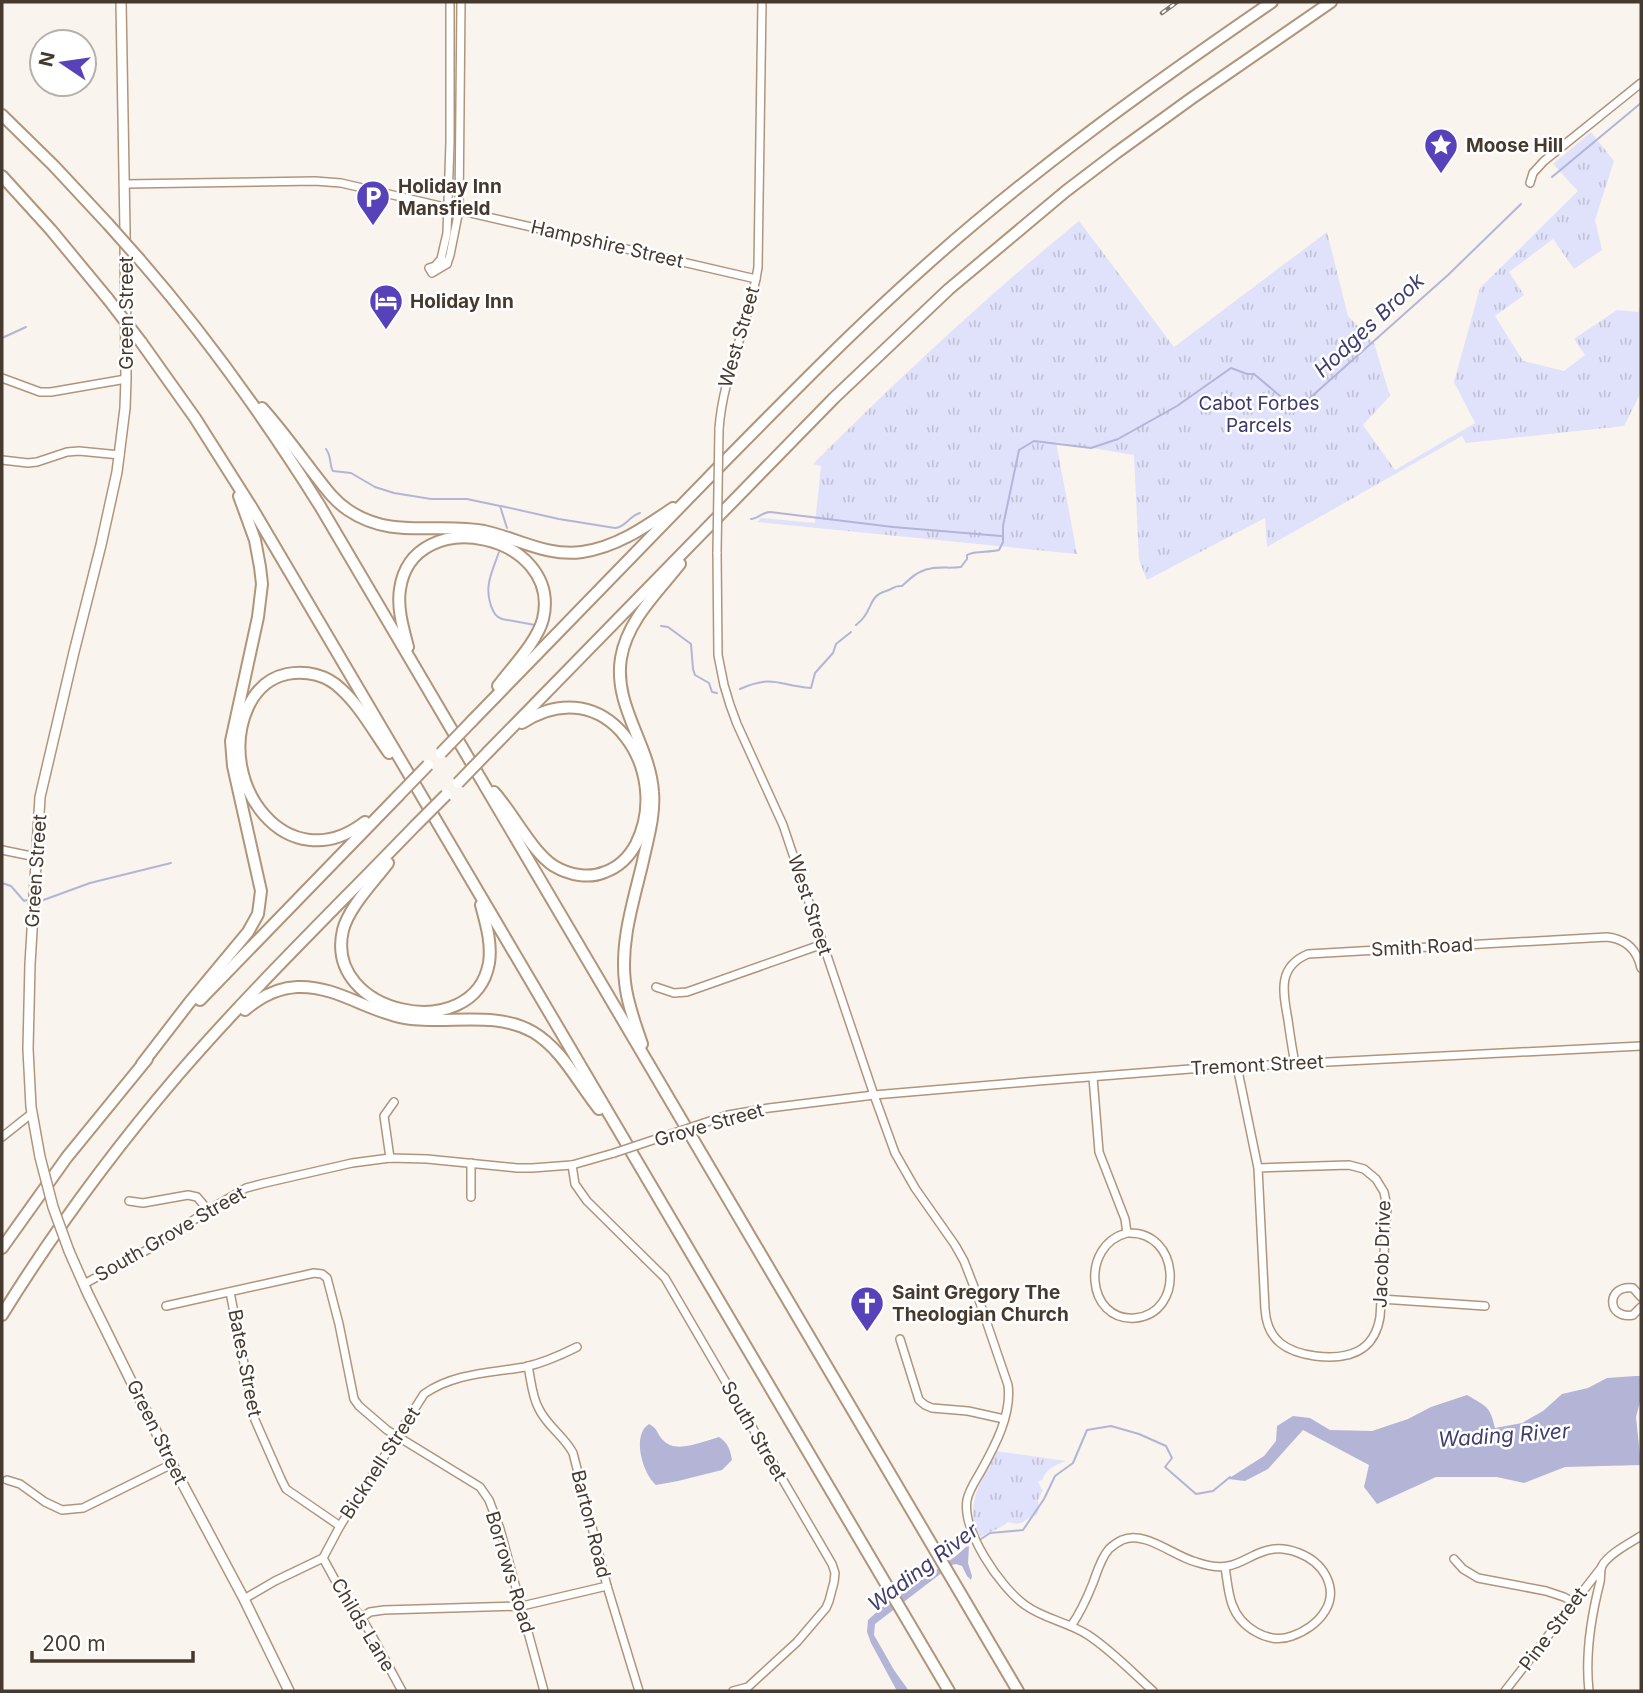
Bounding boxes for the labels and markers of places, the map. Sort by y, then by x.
place icon: Moose Hill [1422,126,1460,175]
place label: Moose Hill [1466,134,1563,157]
place label: Holiday Inn Mansfield [398,175,502,220]
parking icon: Holiday Inn Mansfield [354,178,392,227]
hotel icon: Holiday Inn [367,282,405,331]
place label: Holiday Inn [410,290,514,313]
place label: Saint Gregory The Theologian Church [892,1281,1069,1326]
church icon: Saint Gregory The Theologian Church [848,1284,886,1333]

